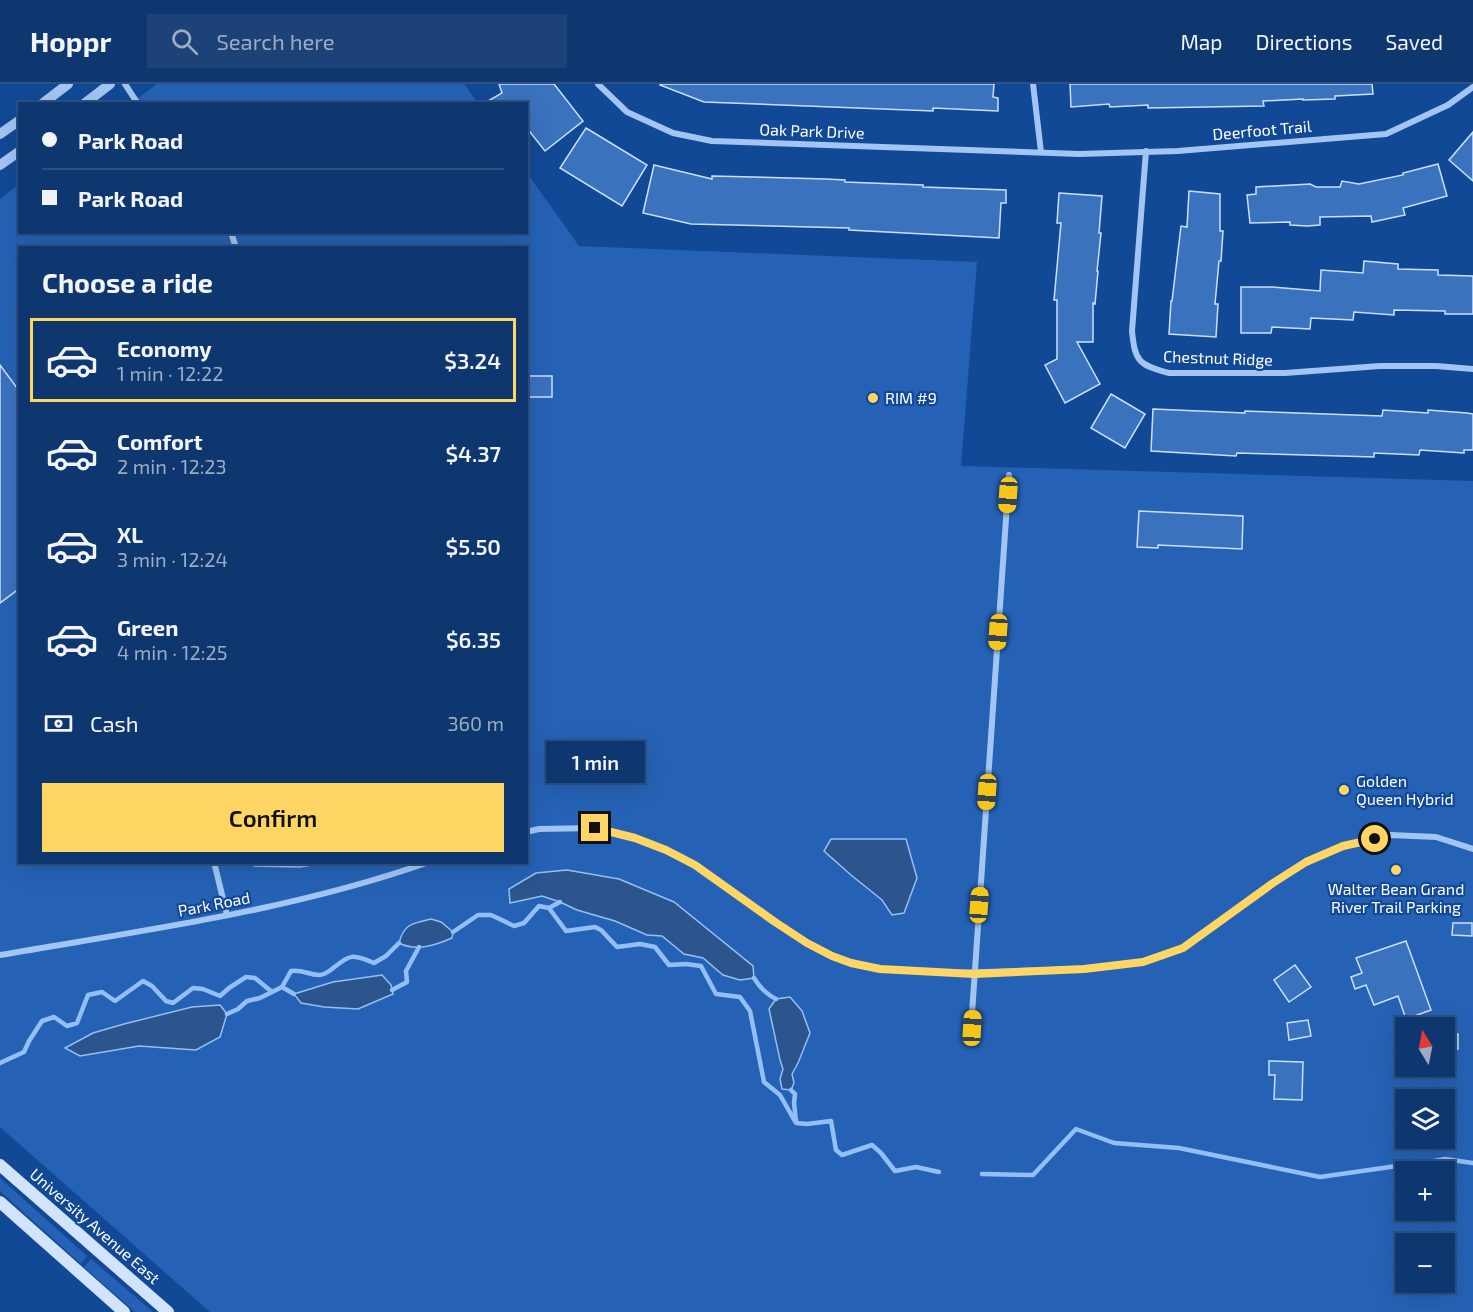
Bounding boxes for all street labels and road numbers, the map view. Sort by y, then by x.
street label: Deerfoot Trail [1212,116,1313,143]
street label: Oak Park Drive [759,119,865,142]
street label: Chestnut Ridge [1163,346,1273,369]
street label: Park Road [176,887,252,920]
street label: University Avenue East [26,1164,164,1287]

